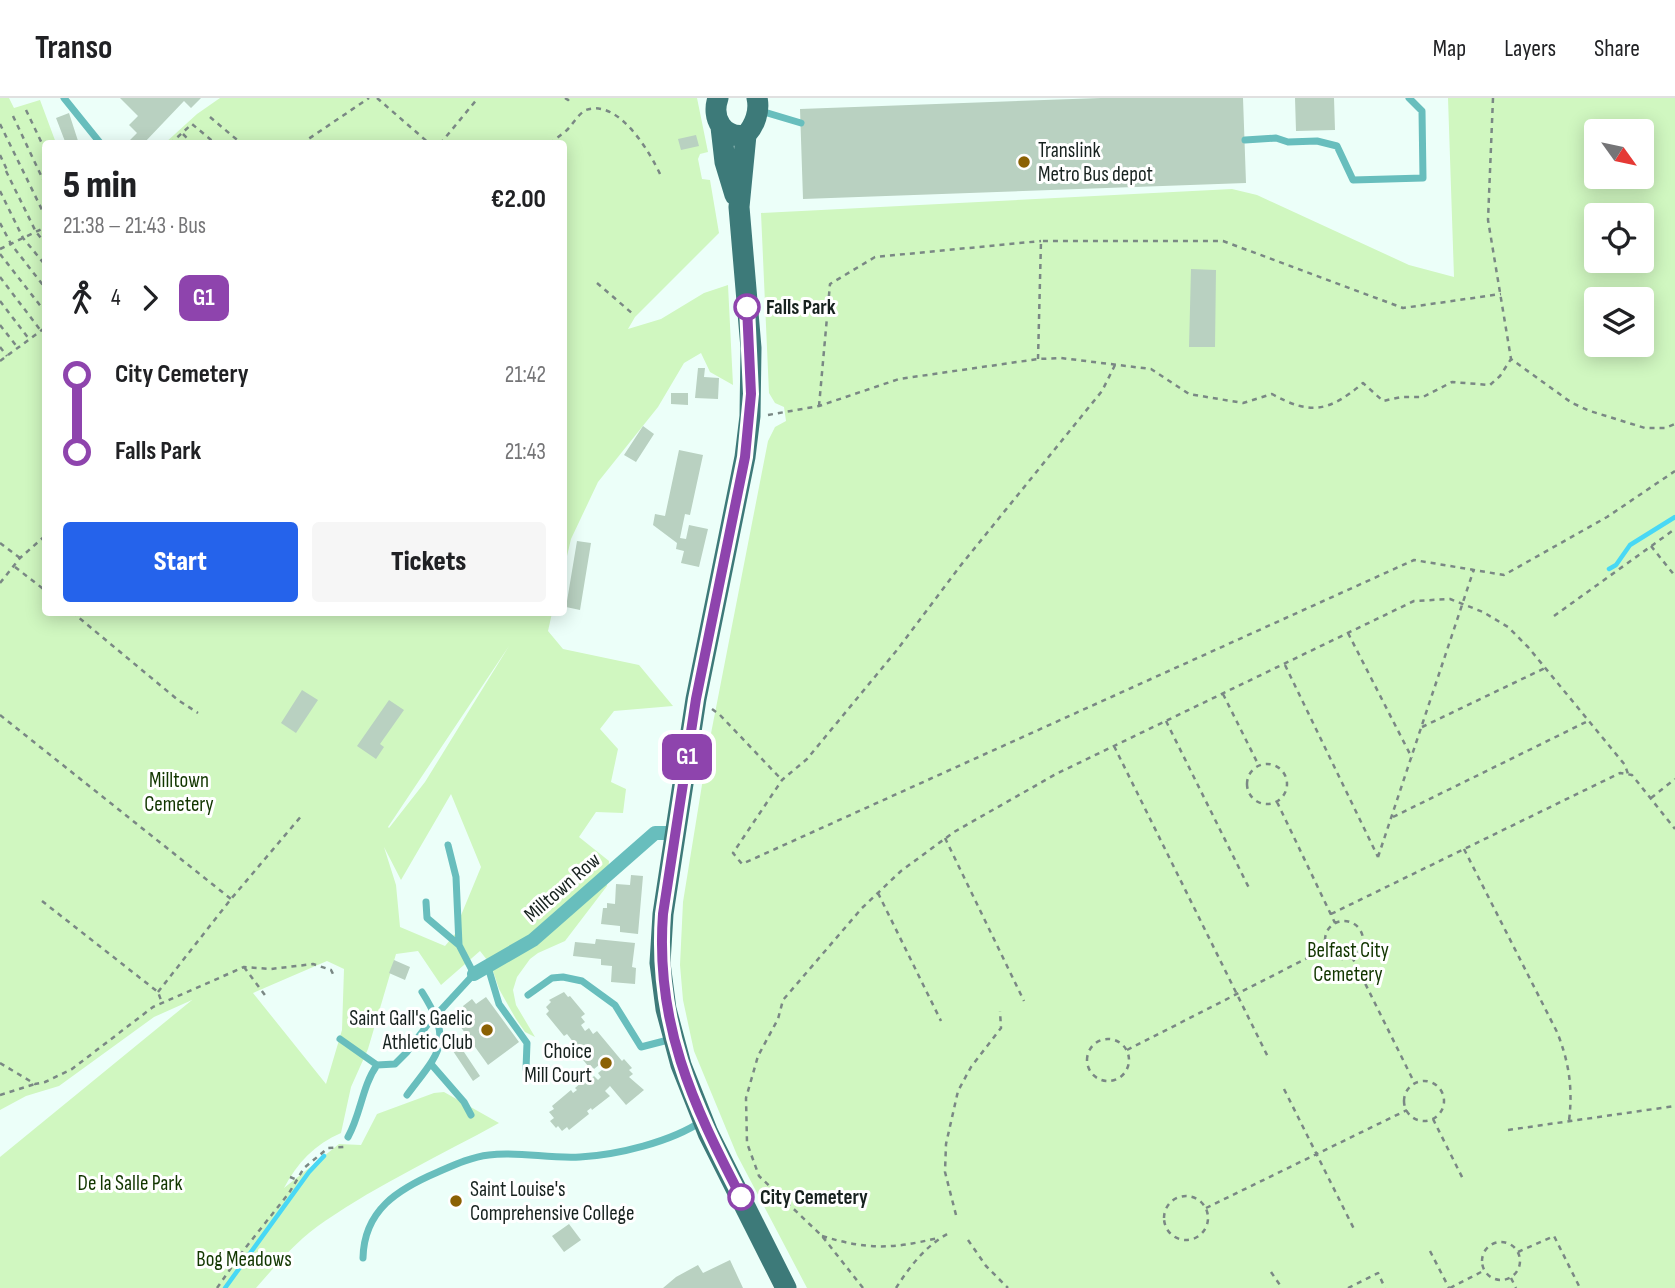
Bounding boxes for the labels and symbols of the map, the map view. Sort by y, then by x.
north arrow [1584,119,1654,189]
place label: Translink Metro Bus depot [1038,138,1153,187]
marker: Translink Metro Bus depot [1016,154,1032,170]
marker: Falls Park [734,294,760,320]
place label: Falls Park [766,295,836,320]
line badge: G1 [656,734,718,780]
park label: Milltown Cemetery [144,768,214,817]
street label: Milltown Row [519,847,606,927]
park label: Belfast City Cemetery [1307,938,1389,987]
place label: Saint Gall's Gaelic Athletic Club [349,1006,473,1055]
marker: Saint Gall's Gaelic Athletic Club [479,1022,495,1038]
place label: Choice Mill Court [524,1039,592,1088]
marker: Choice Mill Court [598,1055,614,1071]
park label: De la Salle Park [78,1171,182,1196]
place label: Saint Louise's Comprehensive College [470,1177,634,1226]
marker: City Cemetery [728,1184,754,1210]
place label: City Cemetery [760,1185,868,1210]
marker: Saint Louise's Comprehensive College [448,1193,464,1209]
park label: Bog Meadows [196,1247,292,1272]

